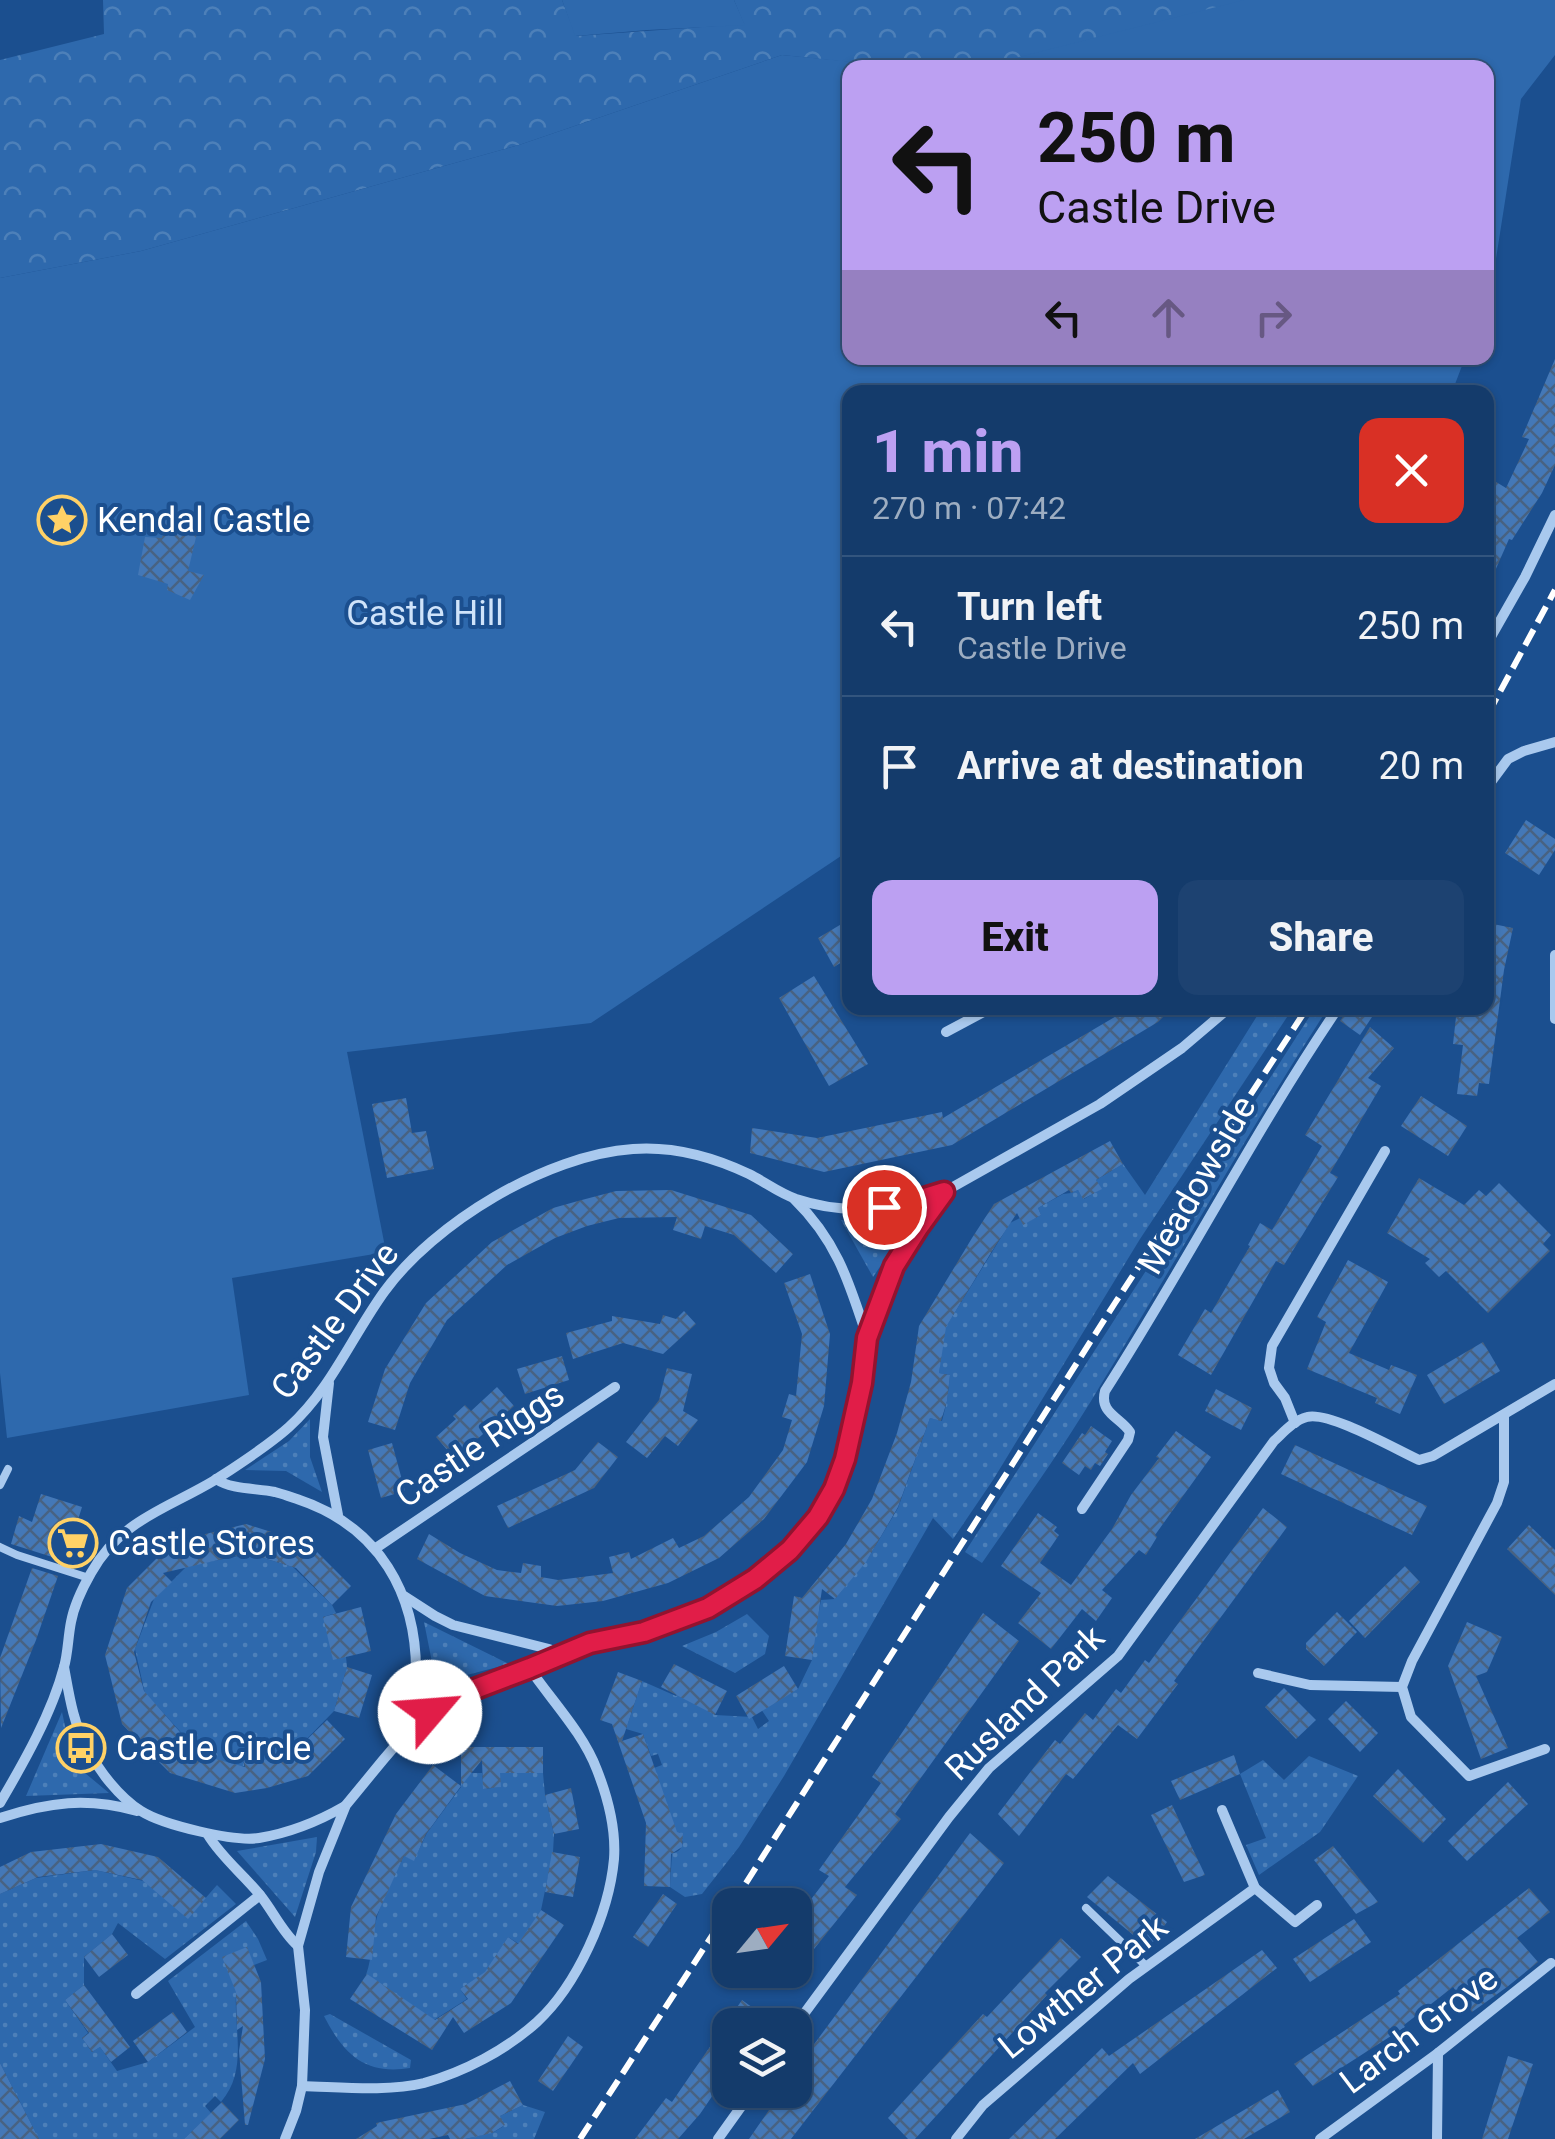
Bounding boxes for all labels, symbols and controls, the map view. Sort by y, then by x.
text: 250 m [1037,97,1236,179]
icon: left [872,100,1002,230]
text: Castle Drive [1037,181,1276,234]
icon: left [1036,290,1091,345]
icon: ahead [1141,290,1196,345]
icon: right [1246,290,1301,345]
text: 1 min [872,416,1023,487]
button: close [1359,418,1464,523]
text: 270 m · 07:42 [872,489,1066,527]
place icon: Kendal Castle [36,494,88,546]
place label: Kendal Castle [97,500,311,541]
text: Turn left [957,585,1102,629]
park label: Castle Hill [346,593,504,634]
icon: left [872,599,927,654]
text: 250 m [1357,604,1464,648]
text: Castle Drive [957,629,1127,667]
icon: arrive [872,739,927,794]
text: Arrive at destination [957,744,1304,788]
text: 20 m [1379,744,1464,788]
button: Exit [872,880,1158,995]
button: Share [1178,880,1464,995]
street label: Meadowside [1129,1089,1265,1281]
pin [842,1165,927,1250]
icon: arrive [857,1180,912,1235]
street label: Castle Drive [263,1235,407,1407]
street label: Castle Riggs [388,1374,572,1516]
supermarket icon: Castle Stores [47,1517,99,1569]
place label: Castle Stores [108,1523,315,1564]
street label: Rusland Park [937,1617,1113,1789]
position arrow [378,1660,482,1764]
bus stop icon: Castle Circle [55,1722,107,1774]
place label: Castle Circle [116,1728,311,1769]
north arrow [712,1888,812,1988]
map controls [712,1888,812,2108]
street label: Lowther Park [990,1906,1176,2068]
street label: Larch Grove [1332,1958,1506,2102]
button: layers [712,2008,812,2108]

